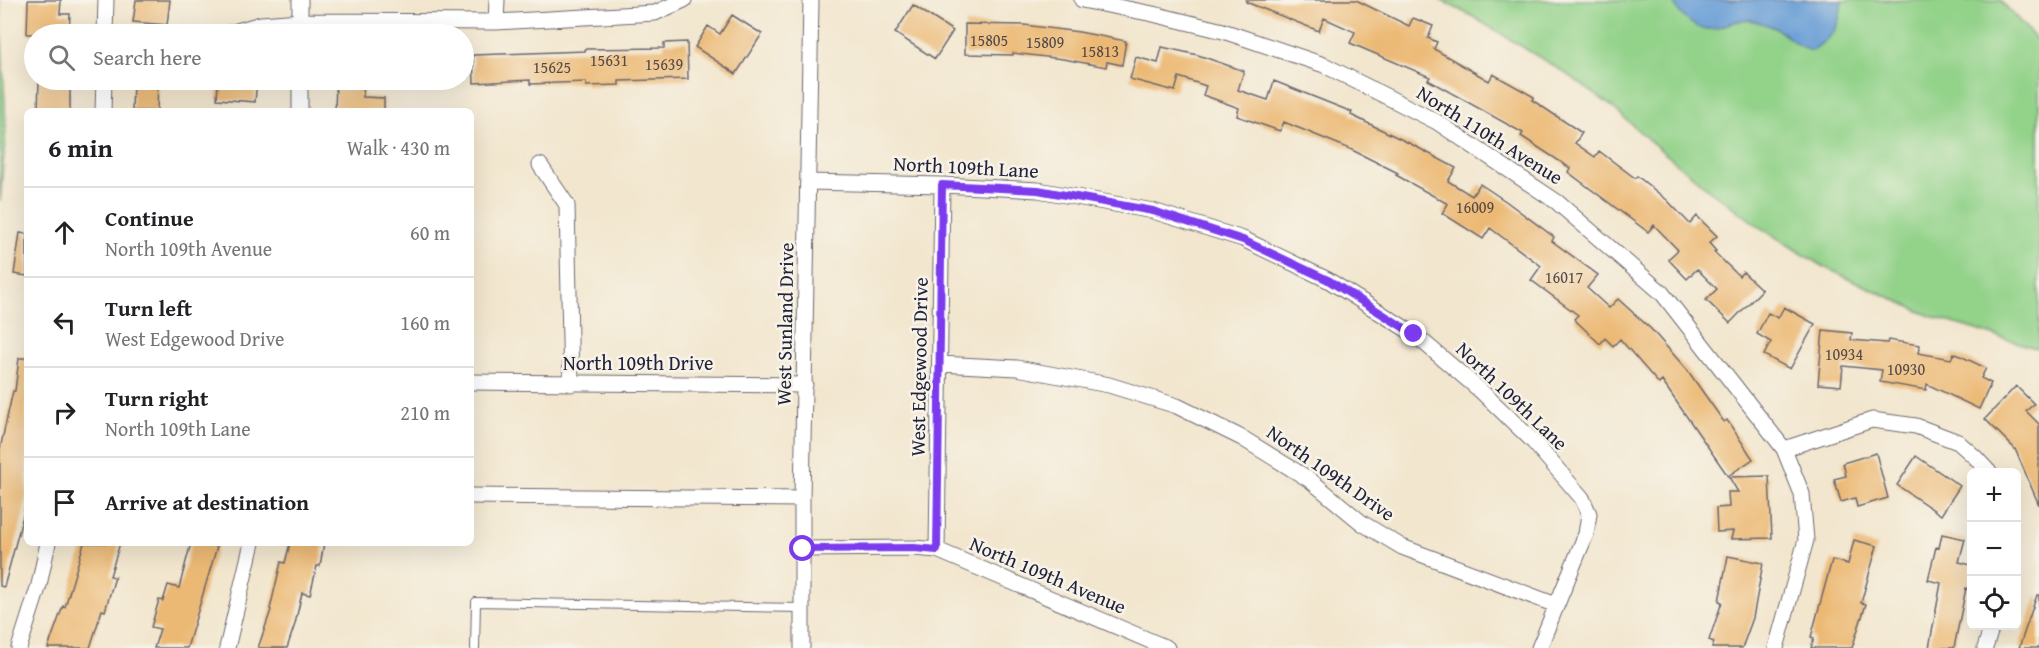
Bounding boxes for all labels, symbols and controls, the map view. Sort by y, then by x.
search box [24,24,474,90]
house number: 15805 [970,28,1008,52]
house number: 15809 [1026,30,1065,54]
house number: 15813 [1081,39,1119,63]
icon: search [45,41,78,74]
text: Search here [93,41,202,73]
house number: 15631 [590,48,628,72]
house number: 15639 [645,52,684,76]
house number: 15625 [533,55,571,79]
street label: North 110th Avenue [1412,78,1569,191]
text: 6 min [48,128,113,167]
text: Walk · 430 m [347,133,450,162]
street label: North 109th Lane [893,148,1039,185]
house number: 16009 [1456,195,1495,219]
text: Continue [105,202,194,234]
icon: ahead [48,216,81,249]
text: 60 m [410,218,450,247]
text: North 109th Avenue [105,234,272,263]
street label: West Sunland Drive [769,242,800,406]
house number: 16017 [1545,265,1584,289]
street label: West Edgewood Drive [902,277,935,457]
text: Turn left [105,292,192,324]
icon: left [48,306,81,339]
text: 160 m [400,308,450,337]
route end [1400,320,1426,346]
text: West Edgewood Drive [105,324,284,353]
street label: North 109th Lane [1450,335,1575,457]
house number: 10934 [1825,342,1864,366]
street label: North 109th Drive [563,348,713,377]
house number: 10930 [1887,357,1926,381]
text: Turn right [105,382,208,414]
icon: right [48,396,81,429]
text: 210 m [400,398,450,427]
text: North 109th Lane [105,414,251,443]
street label: North 109th Drive [1261,417,1401,528]
map controls [1967,468,2021,630]
button: + [1967,468,2021,522]
icon: arrive [48,486,81,519]
text: Arrive at destination [105,486,309,518]
button: − [1967,522,2021,576]
street label: North 109th Avenue [966,529,1131,621]
route start [789,535,815,561]
button: locate [1967,576,2021,630]

